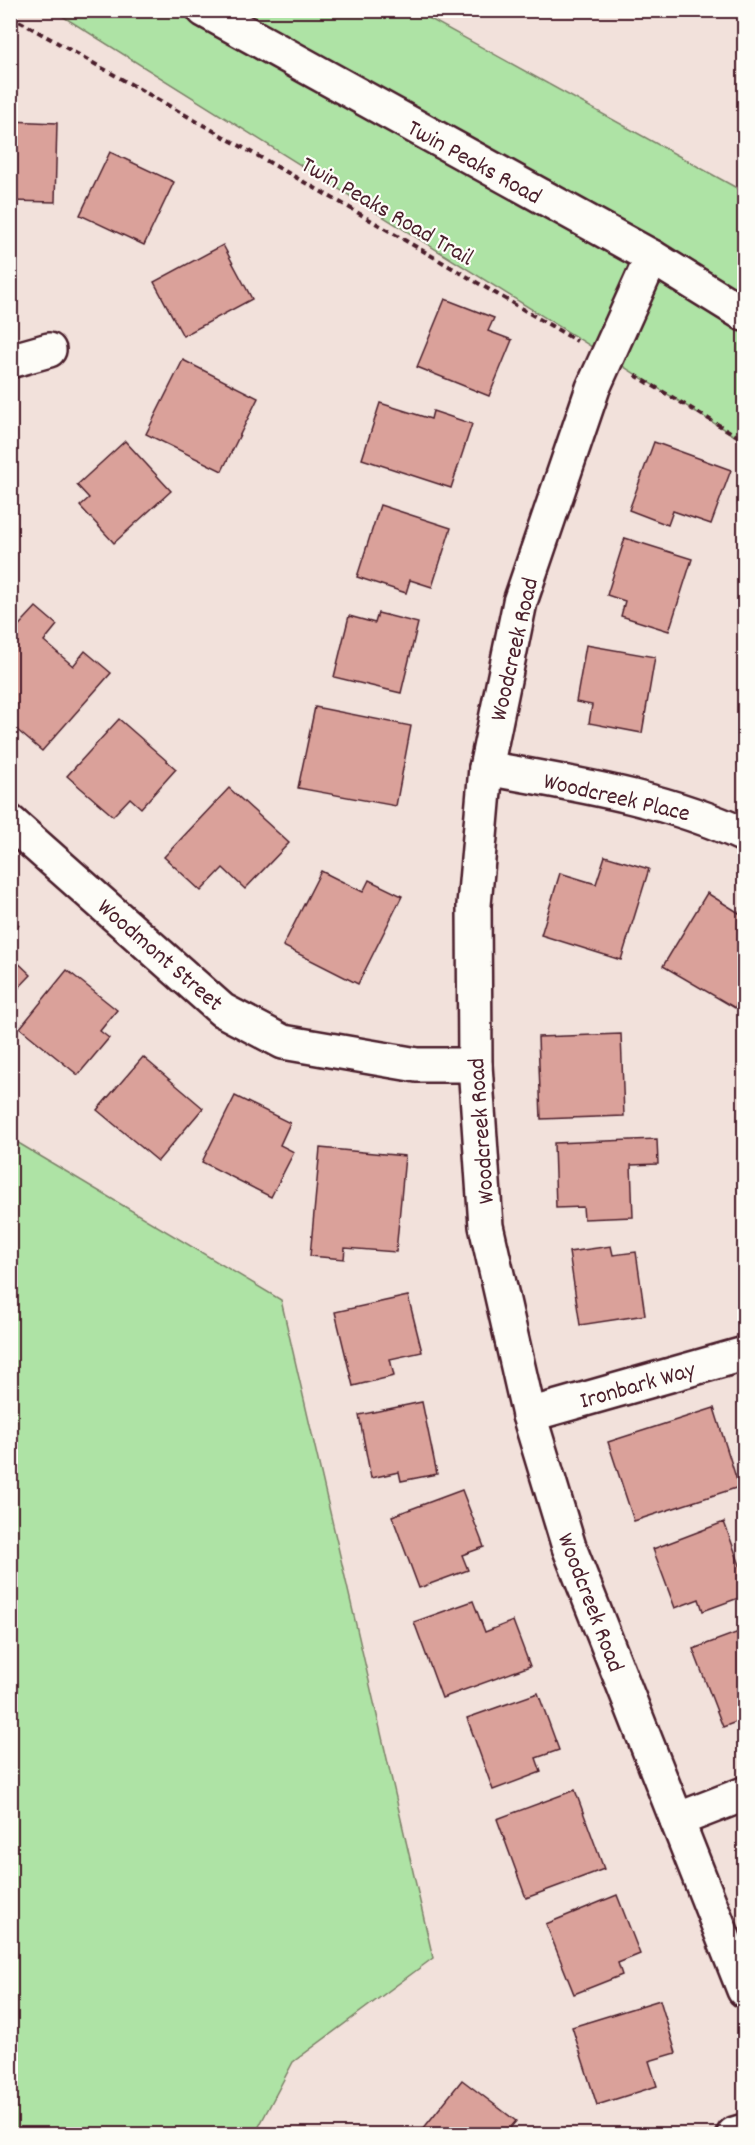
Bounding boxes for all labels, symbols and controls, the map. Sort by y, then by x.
street label: Twin Peaks Road [400,113,547,215]
street label: Twin Peaks Road Trail [294,149,479,276]
street label: Woodcreek Road [483,575,549,725]
street label: Woodcreek Place [540,766,693,832]
street label: Woodmont Street [89,892,230,1021]
street label: Woodcreek Road [461,1057,505,1205]
street label: Ironbark Way [576,1354,701,1420]
street label: Woodcreek Road [547,1529,631,1677]

